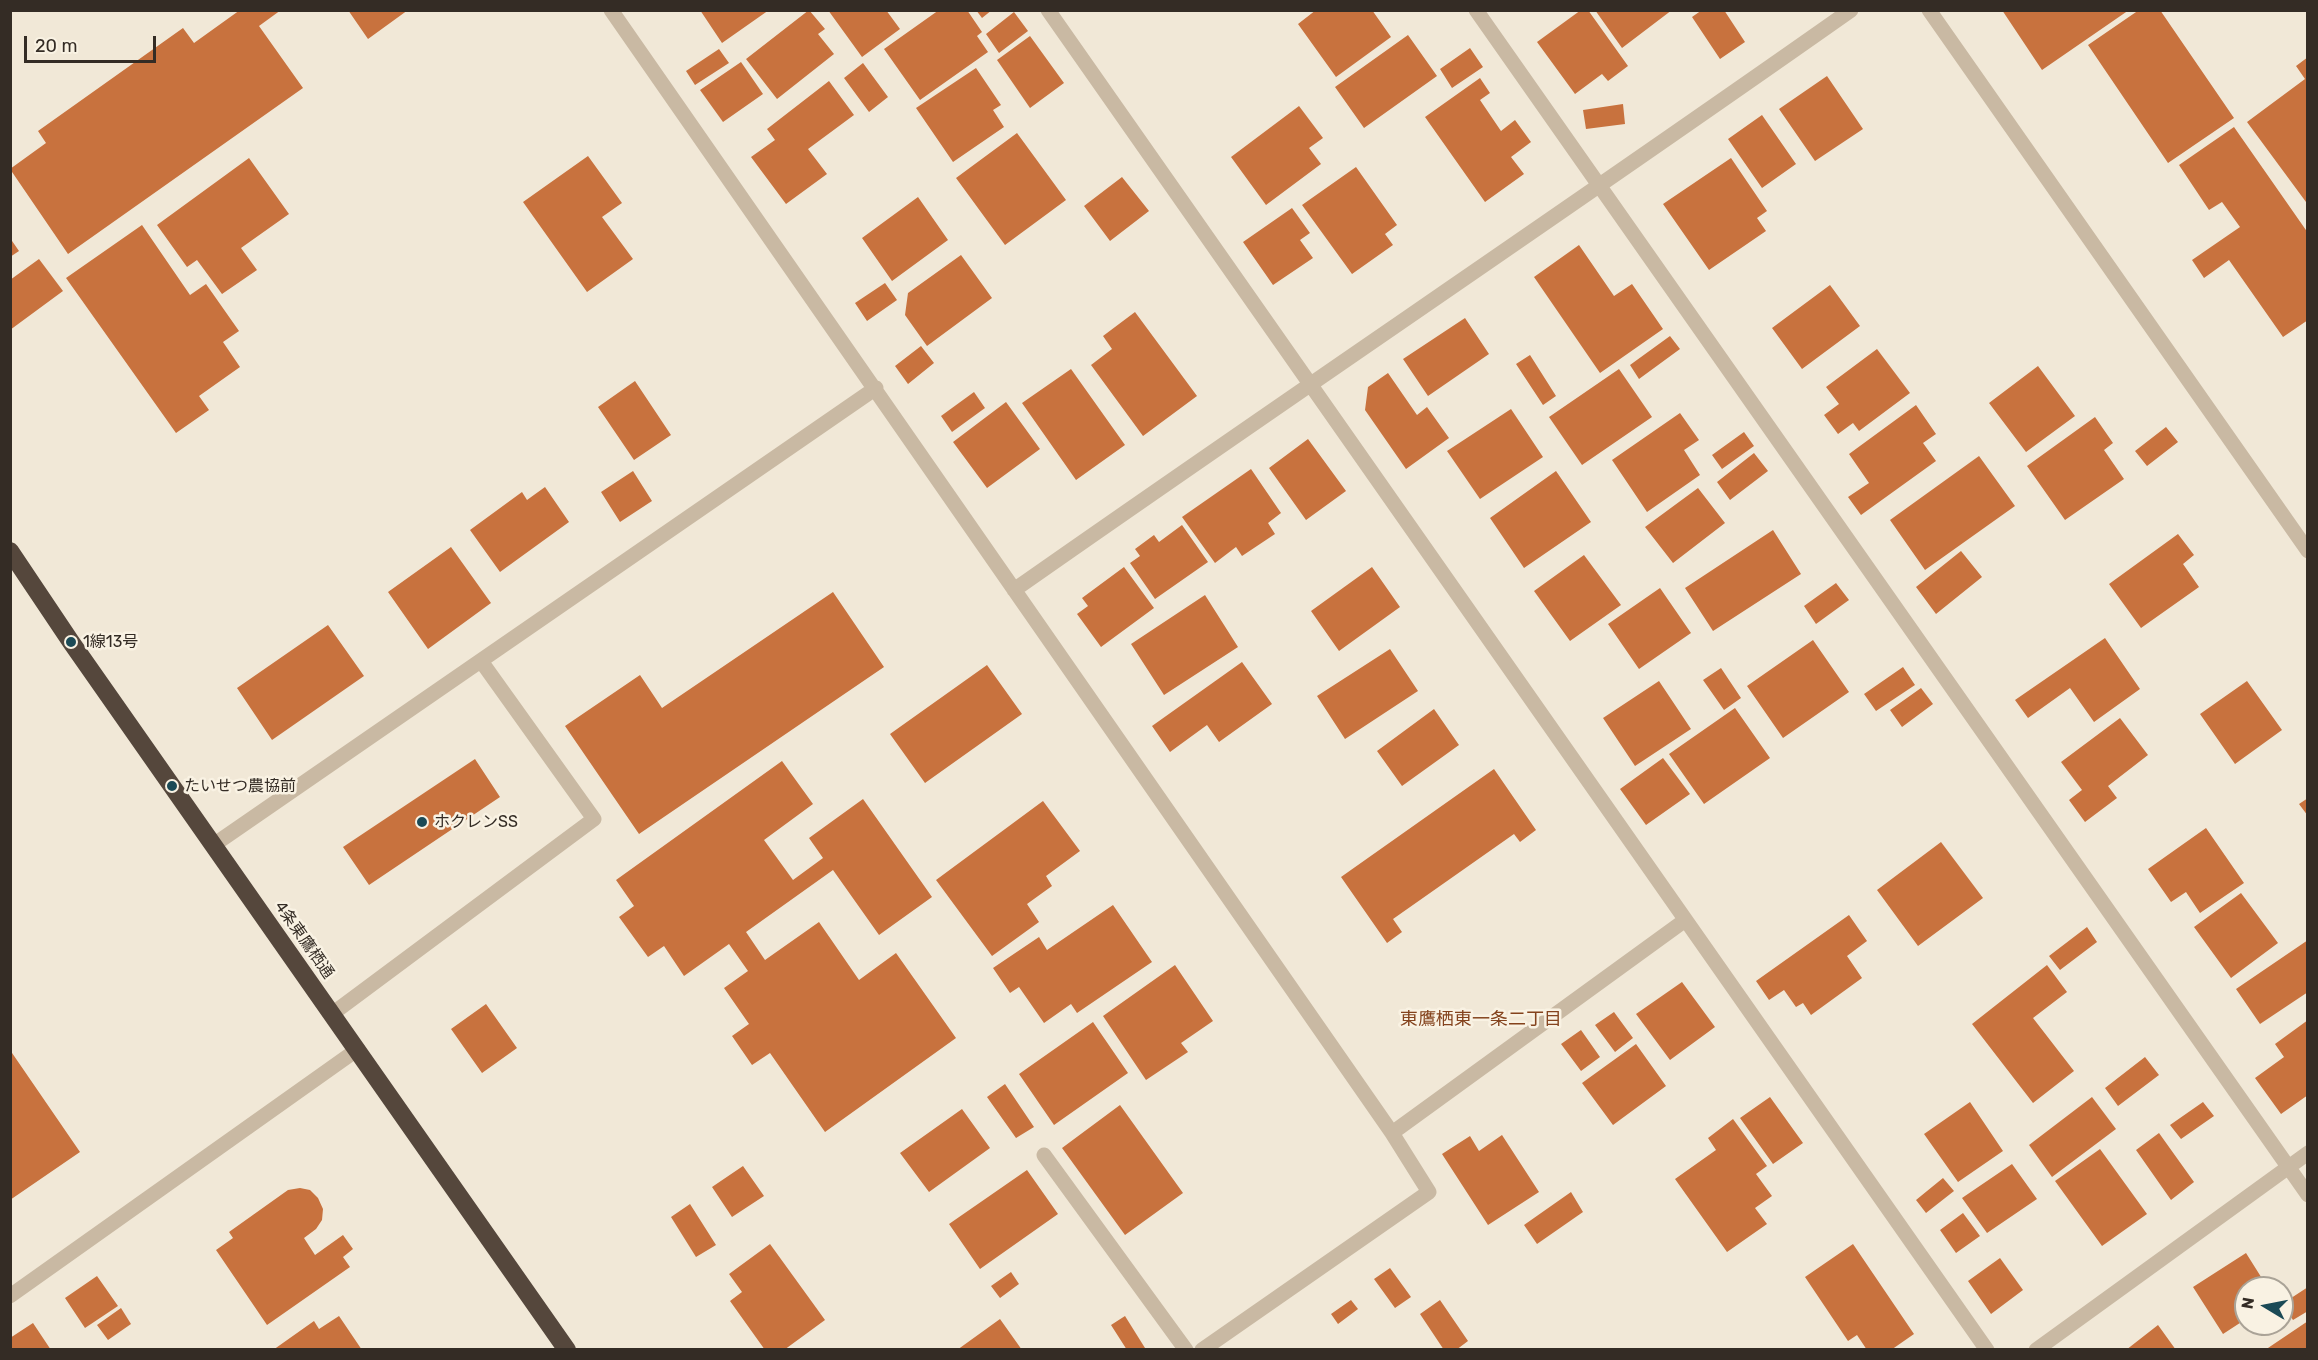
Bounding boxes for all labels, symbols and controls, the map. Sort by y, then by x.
scale bar [27,24,159,62]
text: 20 m [35,35,77,57]
place label: 1線13号 [83,632,138,652]
marker: 1線13号 [64,635,78,649]
place label: たいせつ農協前 [184,776,296,796]
marker: たいせつ農協前 [165,779,179,793]
place label: ホクレンSS [434,812,518,832]
marker: ホクレンSS [415,815,429,829]
street label: 4条東鷹栖通 [270,898,338,982]
district label: 東鷹栖東一条二丁目 [1400,1009,1562,1031]
north arrow [2234,1276,2294,1336]
text: N [2237,1296,2258,1310]

